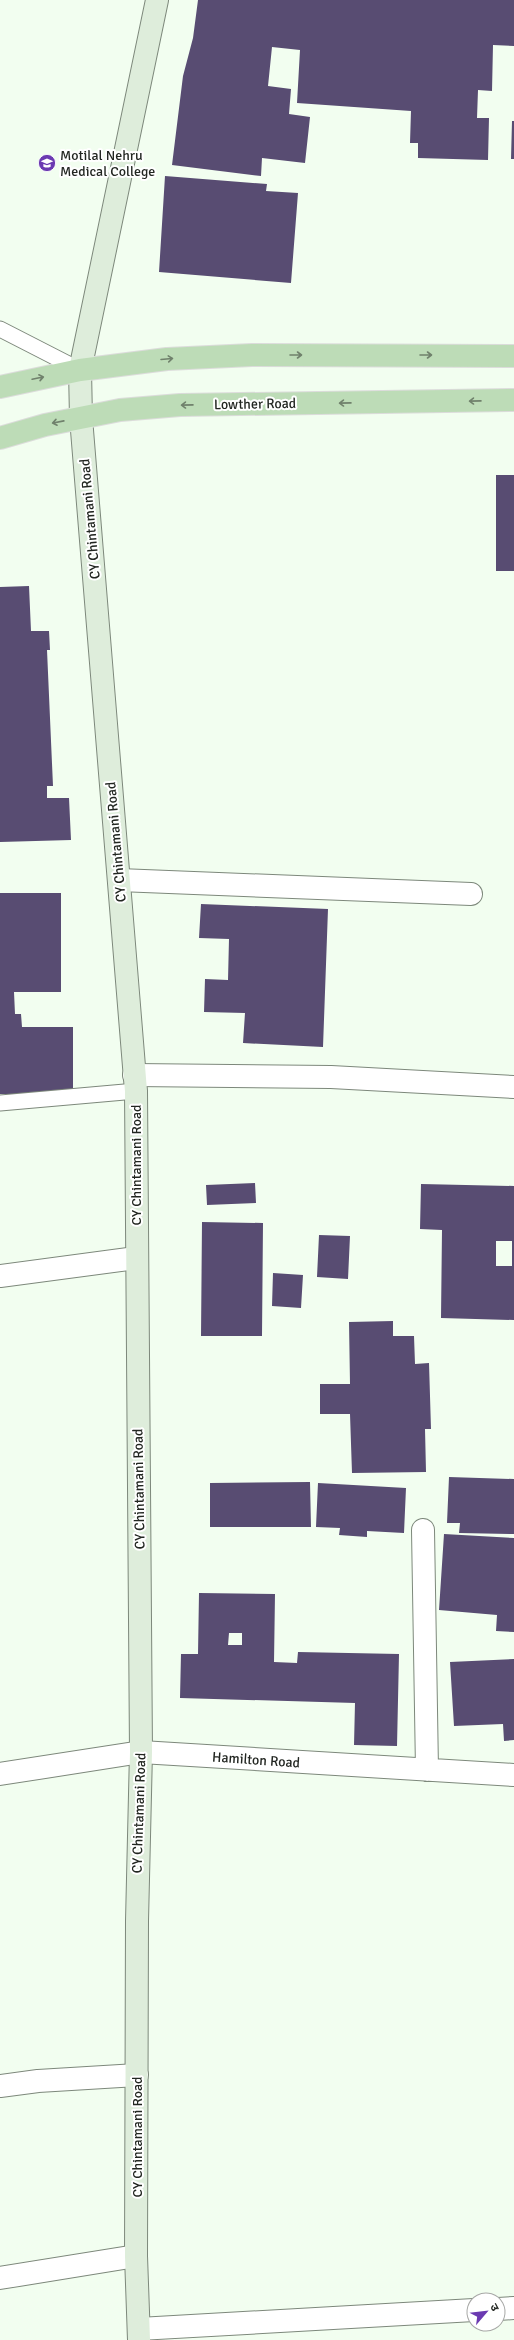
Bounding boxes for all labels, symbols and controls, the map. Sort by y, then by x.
place label: Motilal Nehru Medical College [60,147,155,180]
school or university icon: Motilal Nehru Medical College [37,153,57,173]
one-way arrow [289,351,302,359]
one-way arrow [419,351,432,359]
one-way arrow [160,355,173,363]
one-way arrow [31,374,44,382]
street label: Lowther Road [214,395,296,413]
one-way arrow [469,397,482,405]
one-way arrow [339,399,352,407]
one-way arrow [181,401,194,409]
one-way arrow [52,418,65,426]
street label: CY Chintamani Road [76,458,104,580]
street label: CY Chintamani Road [102,781,130,903]
street label: CY Chintamani Road [128,1105,145,1225]
street label: CY Chintamani Road [129,1428,149,1550]
street label: Hamilton Road [211,1748,301,1772]
street label: CY Chintamani Road [128,1752,150,1874]
street label: CY Chintamani Road [129,2077,146,2197]
north arrow [466,2292,506,2332]
text: उ [487,2302,502,2314]

